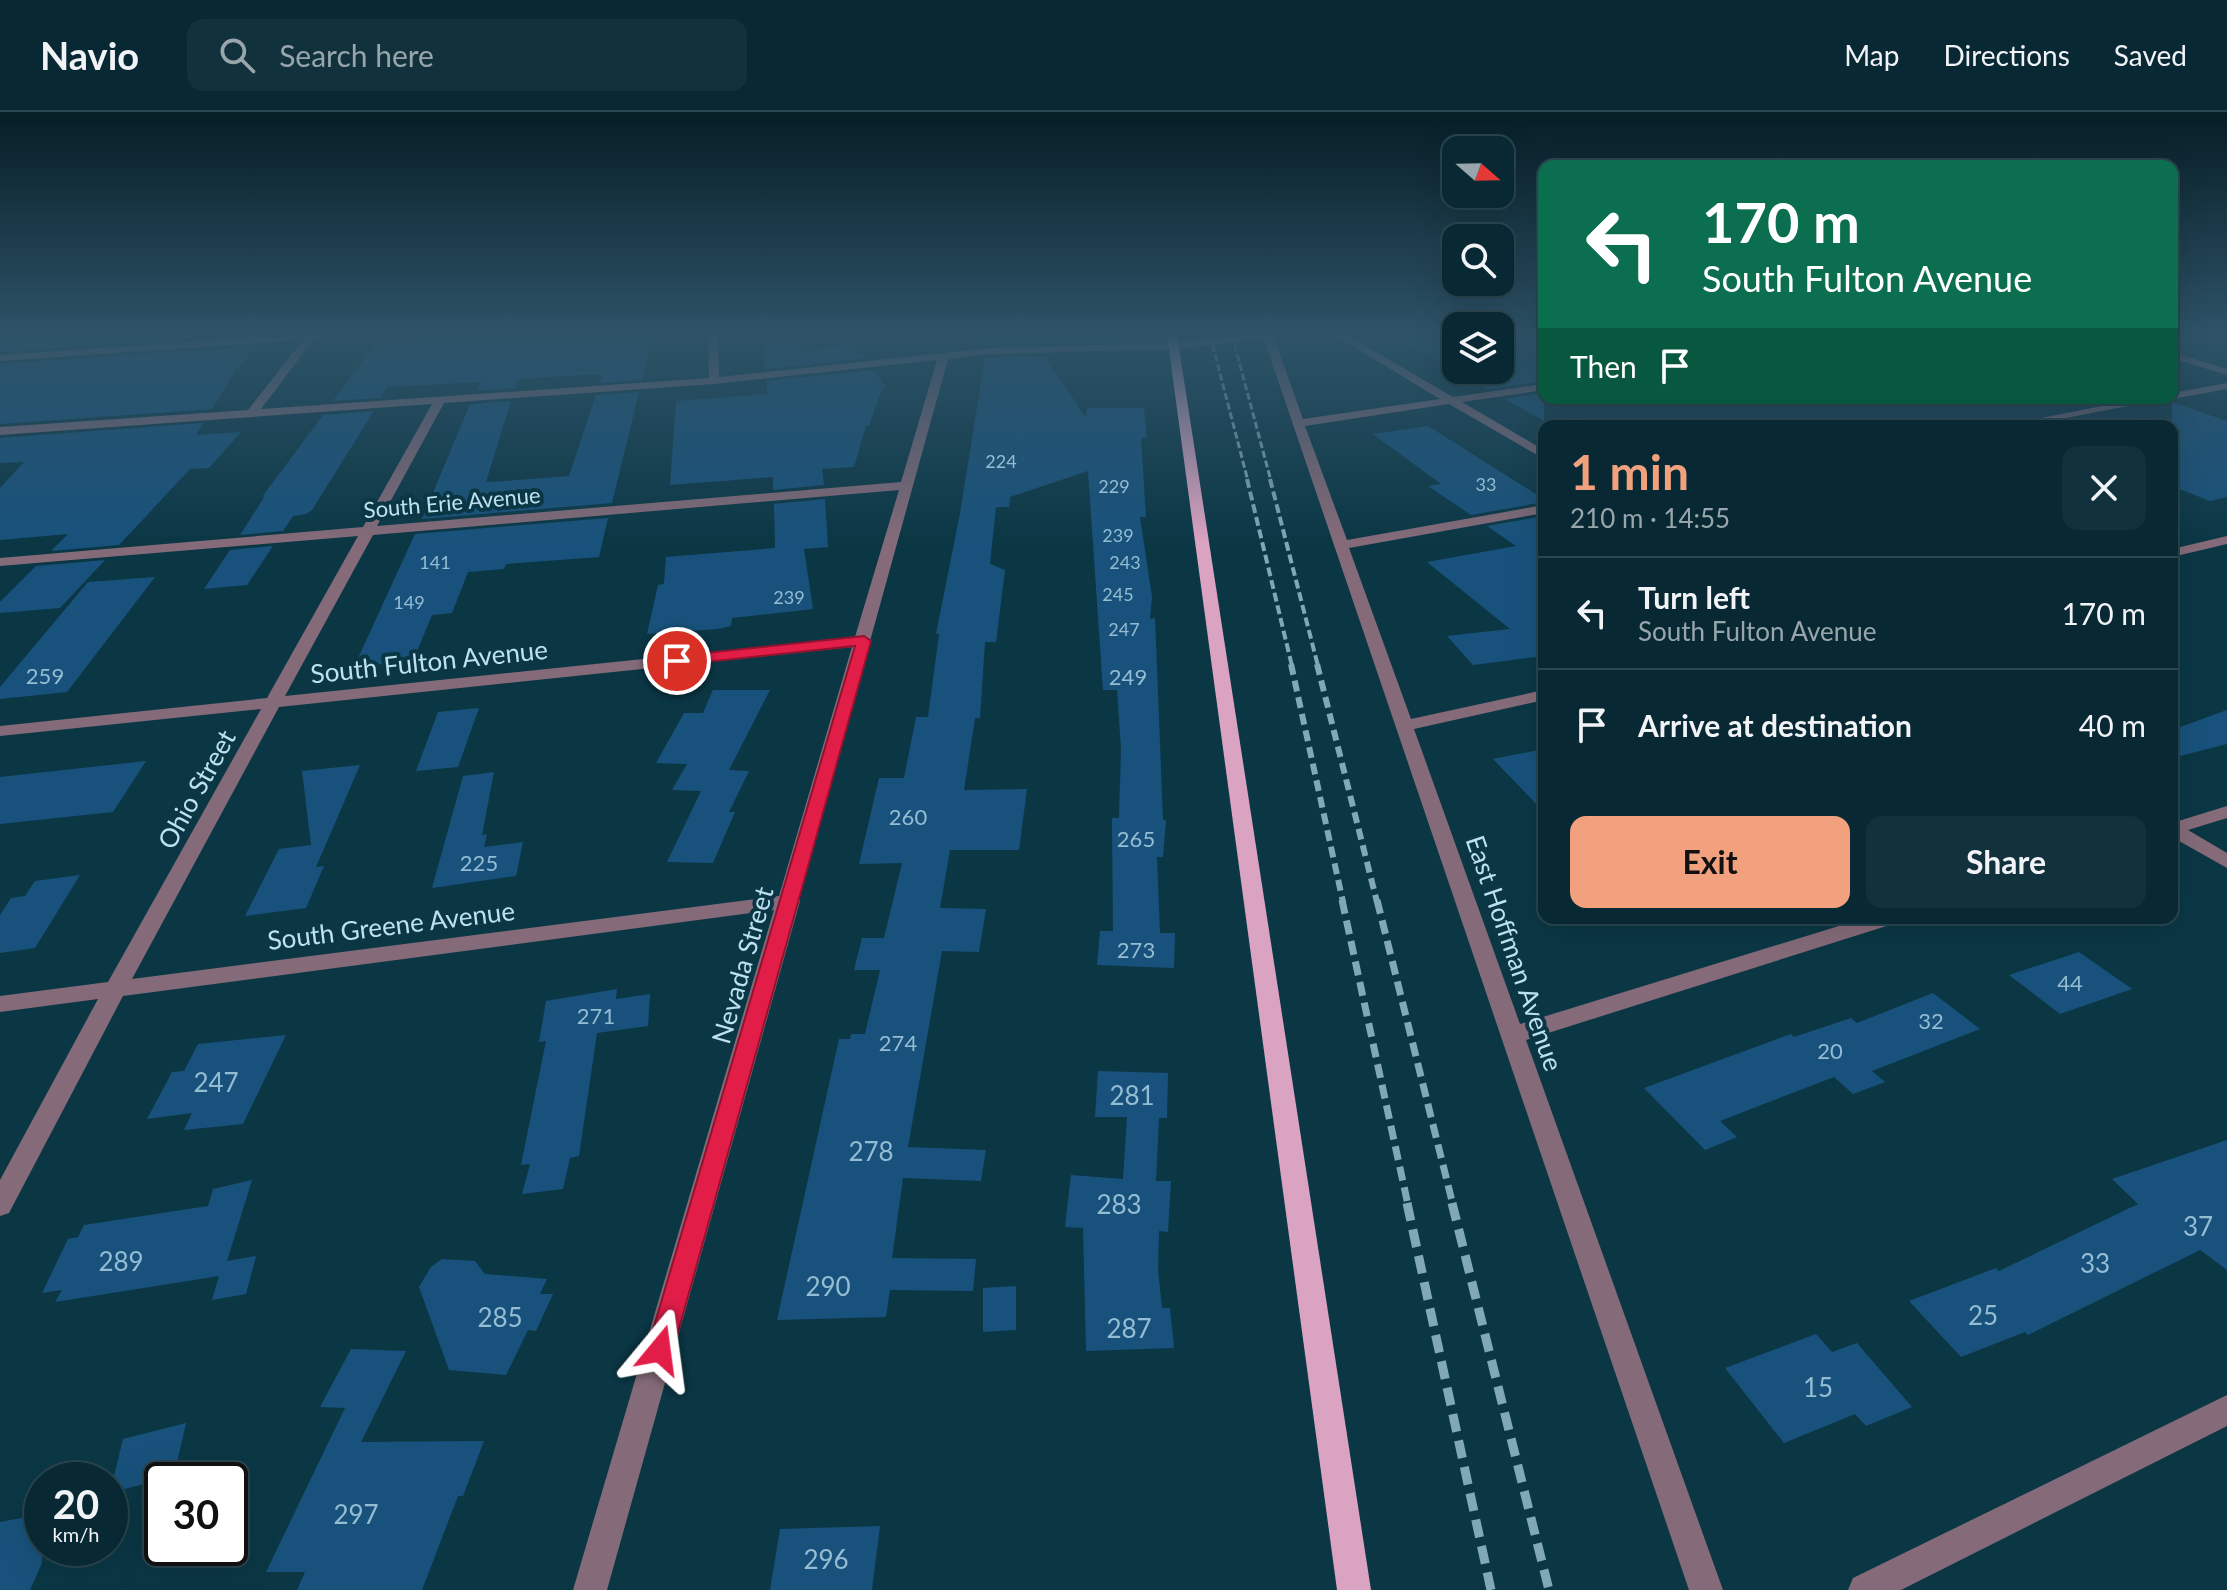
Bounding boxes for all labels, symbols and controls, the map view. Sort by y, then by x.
search box [187,19,747,91]
text: Navio [40,32,139,78]
icon: search [215,33,259,77]
text: Search here [279,37,434,73]
text: Map [1844,38,1899,72]
text: Directions [1943,38,2070,72]
text: Saved [2114,38,2187,72]
north arrow [1442,136,1514,208]
map controls [1442,136,1514,384]
text: 170 m [1702,188,1860,255]
icon: left [1570,192,1674,296]
button: search [1442,224,1514,296]
text: South Fulton Avenue [1702,256,2032,300]
button: layers [1442,312,1514,384]
icon: arrive [1653,344,1697,388]
text: Then [1570,348,1637,384]
text: 1 min [1570,443,1689,500]
button: close [2062,446,2146,530]
house number: 224 [985,450,1017,472]
house number: 33 [1476,473,1496,495]
house number: 229 [1098,475,1130,497]
street label: South Erie Avenue [362,481,542,523]
text: 210 m · 14:55 [1570,502,1730,534]
house number: 239 [1102,524,1134,546]
house number: 141 [419,551,451,573]
house number: 243 [1109,551,1141,573]
text: Turn left [1638,579,1750,615]
house number: 245 [1102,583,1134,605]
house number: 239 [773,586,805,608]
house number: 149 [393,591,425,613]
icon: left [1570,591,1614,635]
text: 170 m [2061,595,2146,631]
text: South Fulton Avenue [1638,615,1876,647]
house number: 247 [1108,618,1140,640]
pin [643,627,711,695]
street label: South Fulton Avenue [309,633,549,689]
icon: arrive [655,639,699,683]
house number: 259 [26,662,64,689]
house number: 249 [1109,663,1147,690]
icon: arrive [1570,703,1614,747]
text: Arrive at destination [1638,707,1912,743]
text: 40 m [2079,707,2146,743]
street label: Ohio Street [150,723,242,854]
house number: 260 [889,803,927,830]
button: Exit [1570,816,1850,908]
button: Share [1866,816,2146,908]
house number: 265 [1117,825,1155,852]
street label: East Hoffman Avenue [1460,831,1570,1075]
house number: 225 [460,849,498,876]
street label: Nevada Street [704,882,780,1047]
street label: South Greene Avenue [265,894,517,956]
house number: 273 [1117,936,1155,963]
house number: 44 [2057,969,2083,996]
house number: 271 [577,1002,615,1029]
house number: 32 [1918,1007,1944,1034]
house number: 274 [879,1029,917,1056]
house number: 20 [1817,1037,1843,1064]
house number: 247 [193,1066,239,1098]
house number: 281 [1109,1079,1155,1111]
house number: 278 [848,1135,894,1167]
house number: 283 [1096,1188,1142,1220]
house number: 37 [2183,1210,2213,1242]
house number: 289 [98,1245,144,1277]
house number: 33 [2080,1247,2110,1279]
house number: 290 [805,1270,851,1302]
house number: 25 [1968,1299,1998,1331]
house number: 285 [477,1301,523,1333]
position arrow [618,1308,702,1392]
house number: 287 [1106,1312,1152,1344]
house number: 15 [1803,1371,1833,1403]
speed limit sign: 30 [144,1462,248,1566]
text: 20 [53,1480,99,1528]
house number: 297 [333,1498,379,1530]
text: km/h [53,1522,99,1546]
house number: 296 [803,1543,849,1575]

